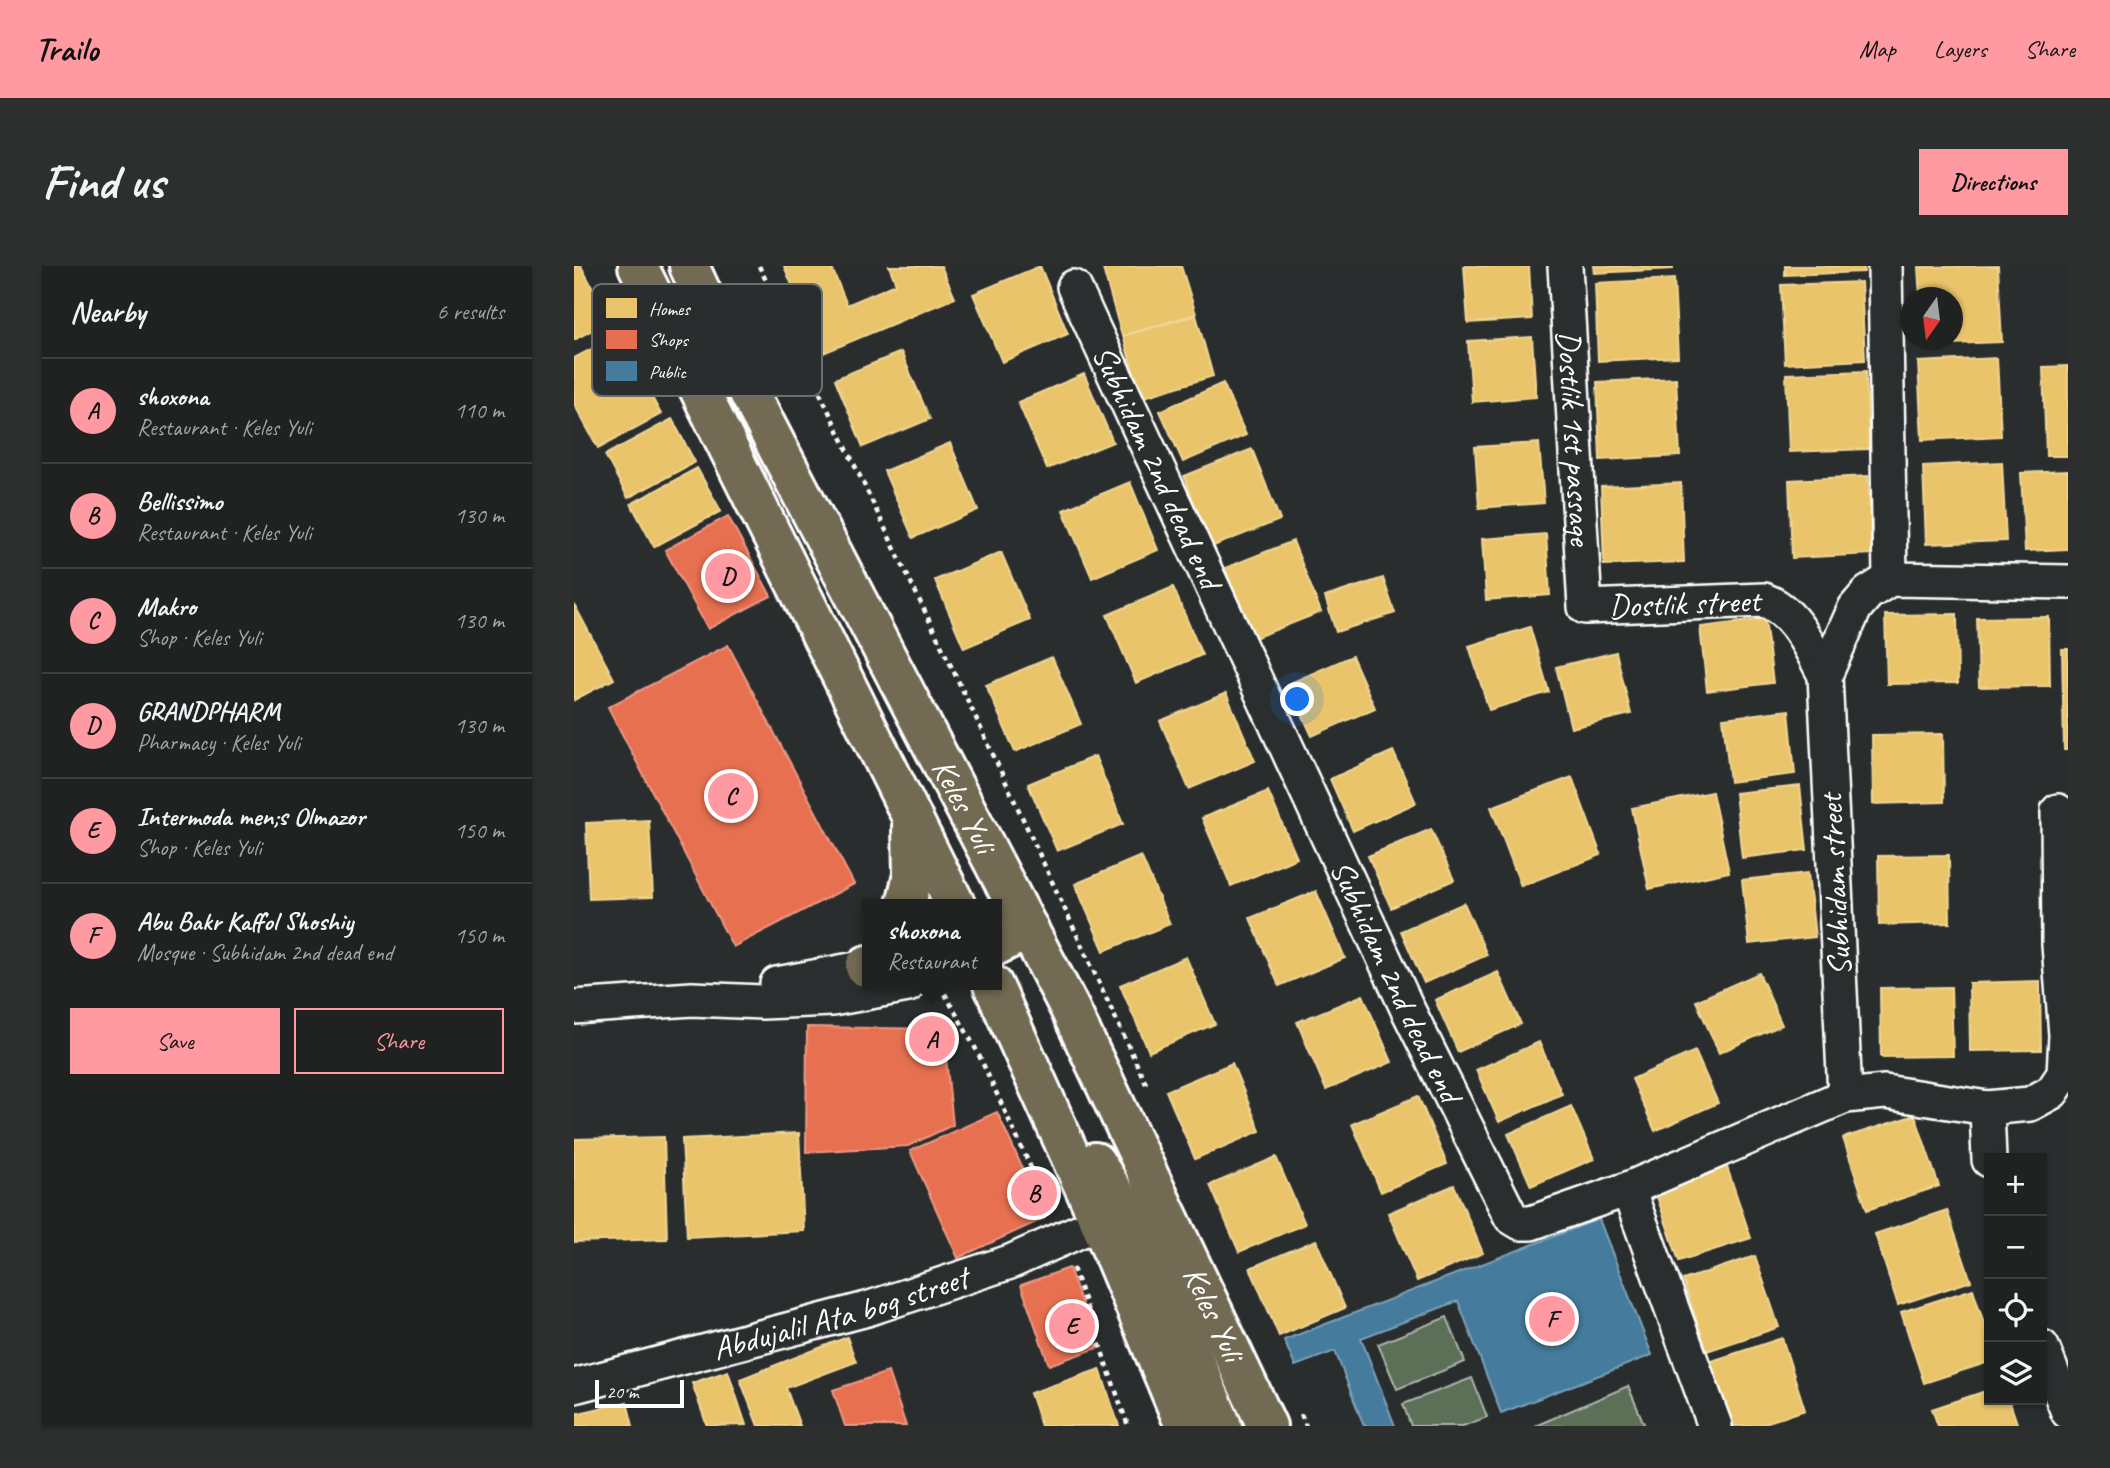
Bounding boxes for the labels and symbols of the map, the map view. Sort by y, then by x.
legend [592,284,822,396]
north arrow [1900,287,1963,350]
text: Homes [649,297,691,321]
text: Shops [649,328,689,352]
street label: Dostlik 1st passage [1548,329,1602,549]
street label: Subhidam 2nd dead end [1083,339,1233,599]
text: Public [649,360,687,384]
pin: D [705,550,751,602]
street label: Dostlik street [1608,579,1764,627]
your location [1280,682,1314,716]
street label: Keles Yuli [922,752,1008,863]
pin: C [708,770,754,822]
street label: Subhidam street [1809,790,1861,977]
street label: Subhidam 2nd dead end [1321,853,1474,1113]
pin: A [909,1013,955,1065]
pin: B [1011,1167,1057,1219]
street label: Abdujalil Ata bog street [708,1255,977,1370]
street label: Keles Yuli [1173,1259,1256,1371]
pin: F [1529,1293,1575,1345]
pin: E [1049,1300,1095,1352]
scale bar [595,1377,684,1409]

